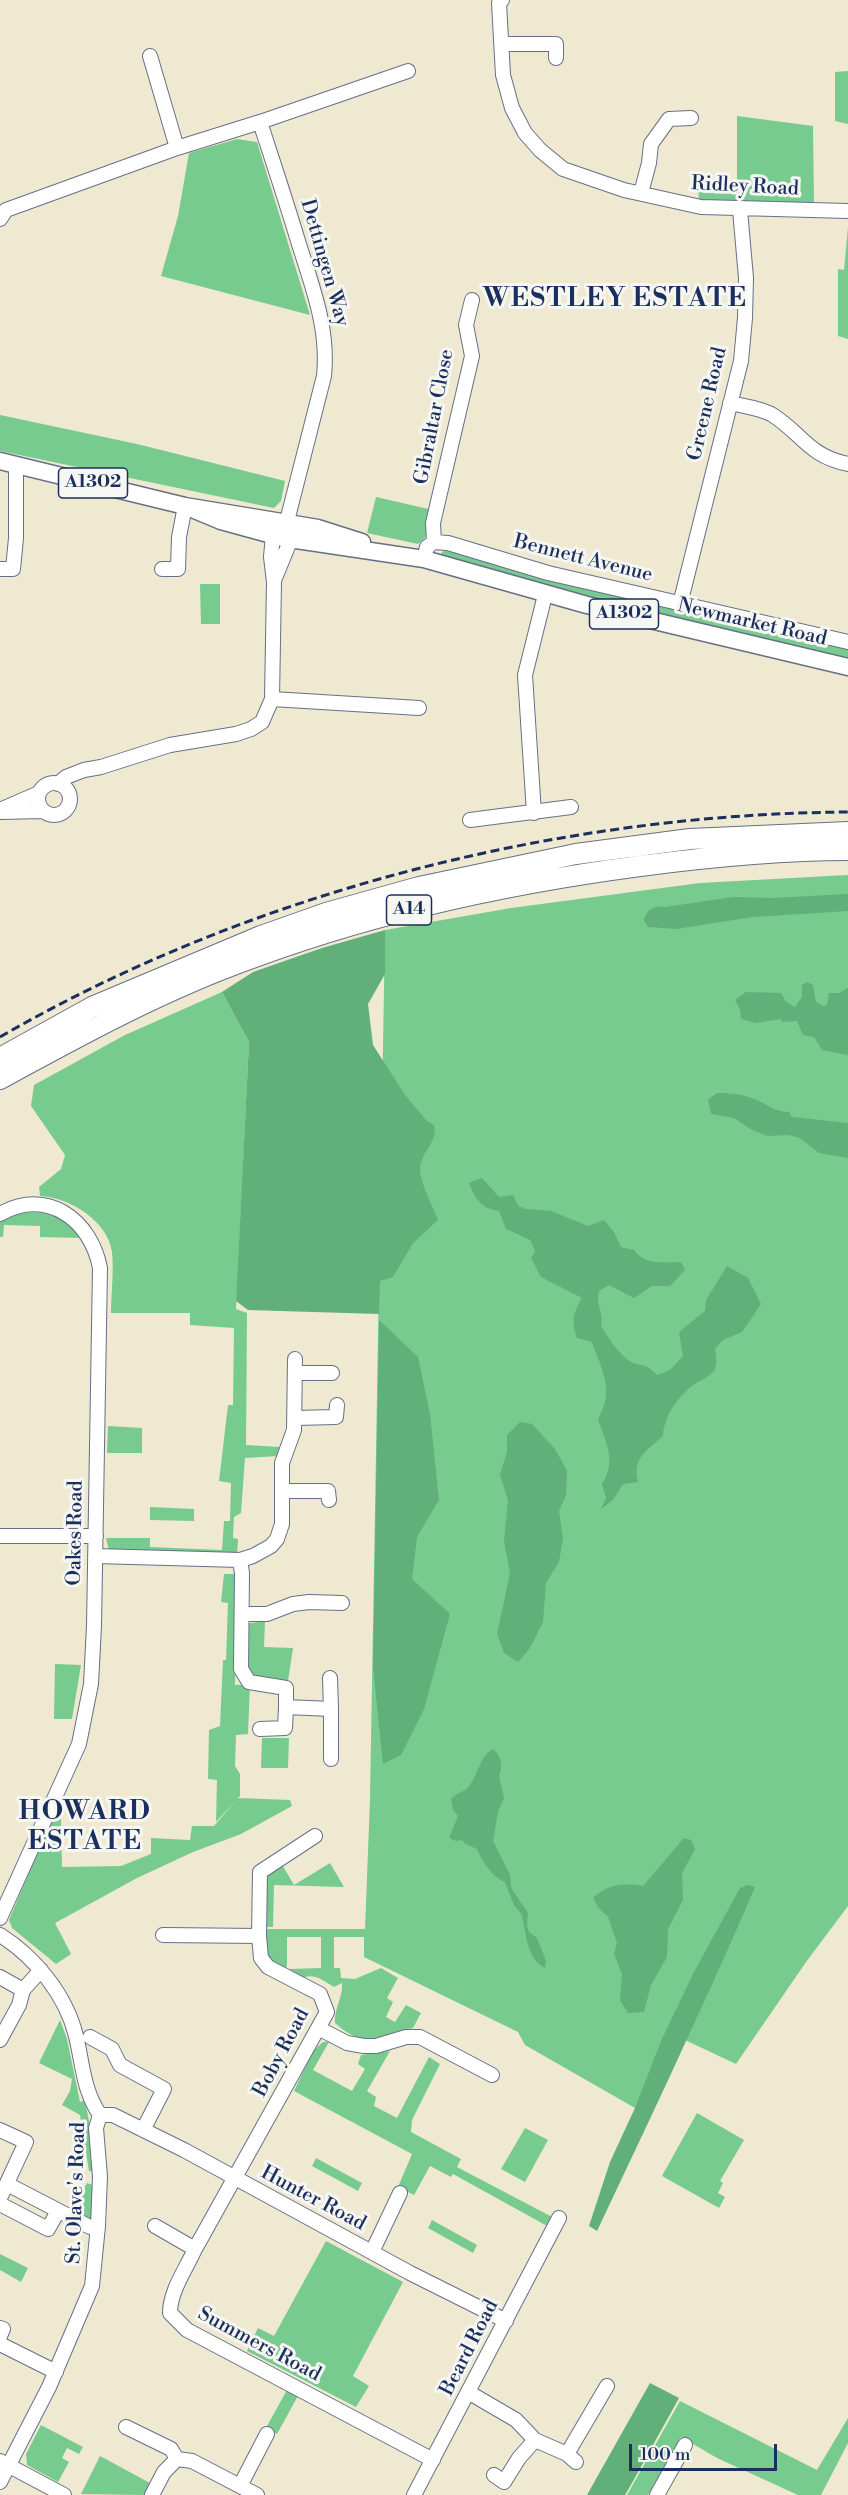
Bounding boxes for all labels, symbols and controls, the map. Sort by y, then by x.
street label: Ridley Road [690,172,800,202]
street label: Dettingen Way [294,197,354,329]
district label: WESTLEY ESTATE [483,284,747,316]
street label: Greene Road [683,345,733,463]
street label: Gibraltar Close [410,347,460,487]
road number: A1302 [58,468,128,498]
street label: Bennett Avenue [511,530,655,588]
street label: Newmarket Road [675,594,829,652]
road number: A1302 [590,599,658,629]
road number: A14 [386,895,432,925]
street label: Oakes Road [63,1480,89,1586]
district label: HOWARD ESTATE [19,1797,151,1858]
street label: Boby Road [249,2005,315,2101]
street label: St. Olave's Road [63,2122,91,2264]
street label: Hunter Road [256,2161,370,2237]
street label: Beard Road [436,2296,504,2400]
street label: Summers Road [193,2302,325,2388]
scale bar [632,2432,780,2470]
text: 100 m [640,2443,691,2466]

